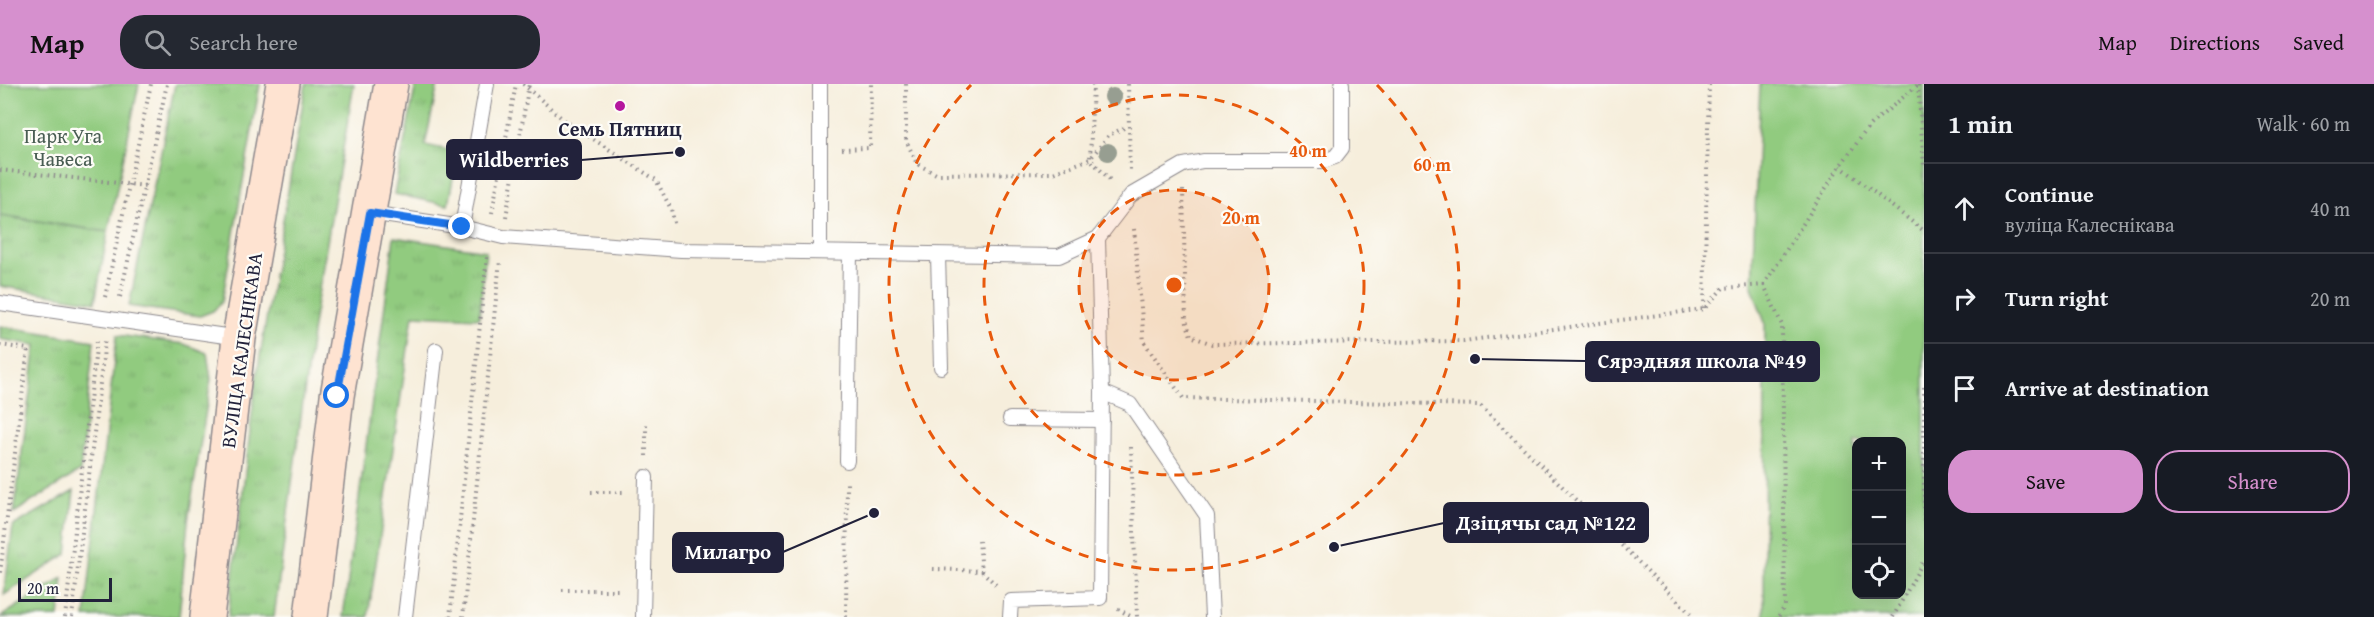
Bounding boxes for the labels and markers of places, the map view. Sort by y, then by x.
marker: Семь Пятниц [613,99,627,113]
place label: Семь Пятниц [558,114,682,143]
callout: Wildberries [447,140,581,179]
centre of rings [1164,275,1184,295]
callout: Сярэдняя школа №49 [1586,342,1819,381]
callout: Дзіцячы сад №122 [1444,503,1648,542]
callout: Милагро [673,533,783,572]

